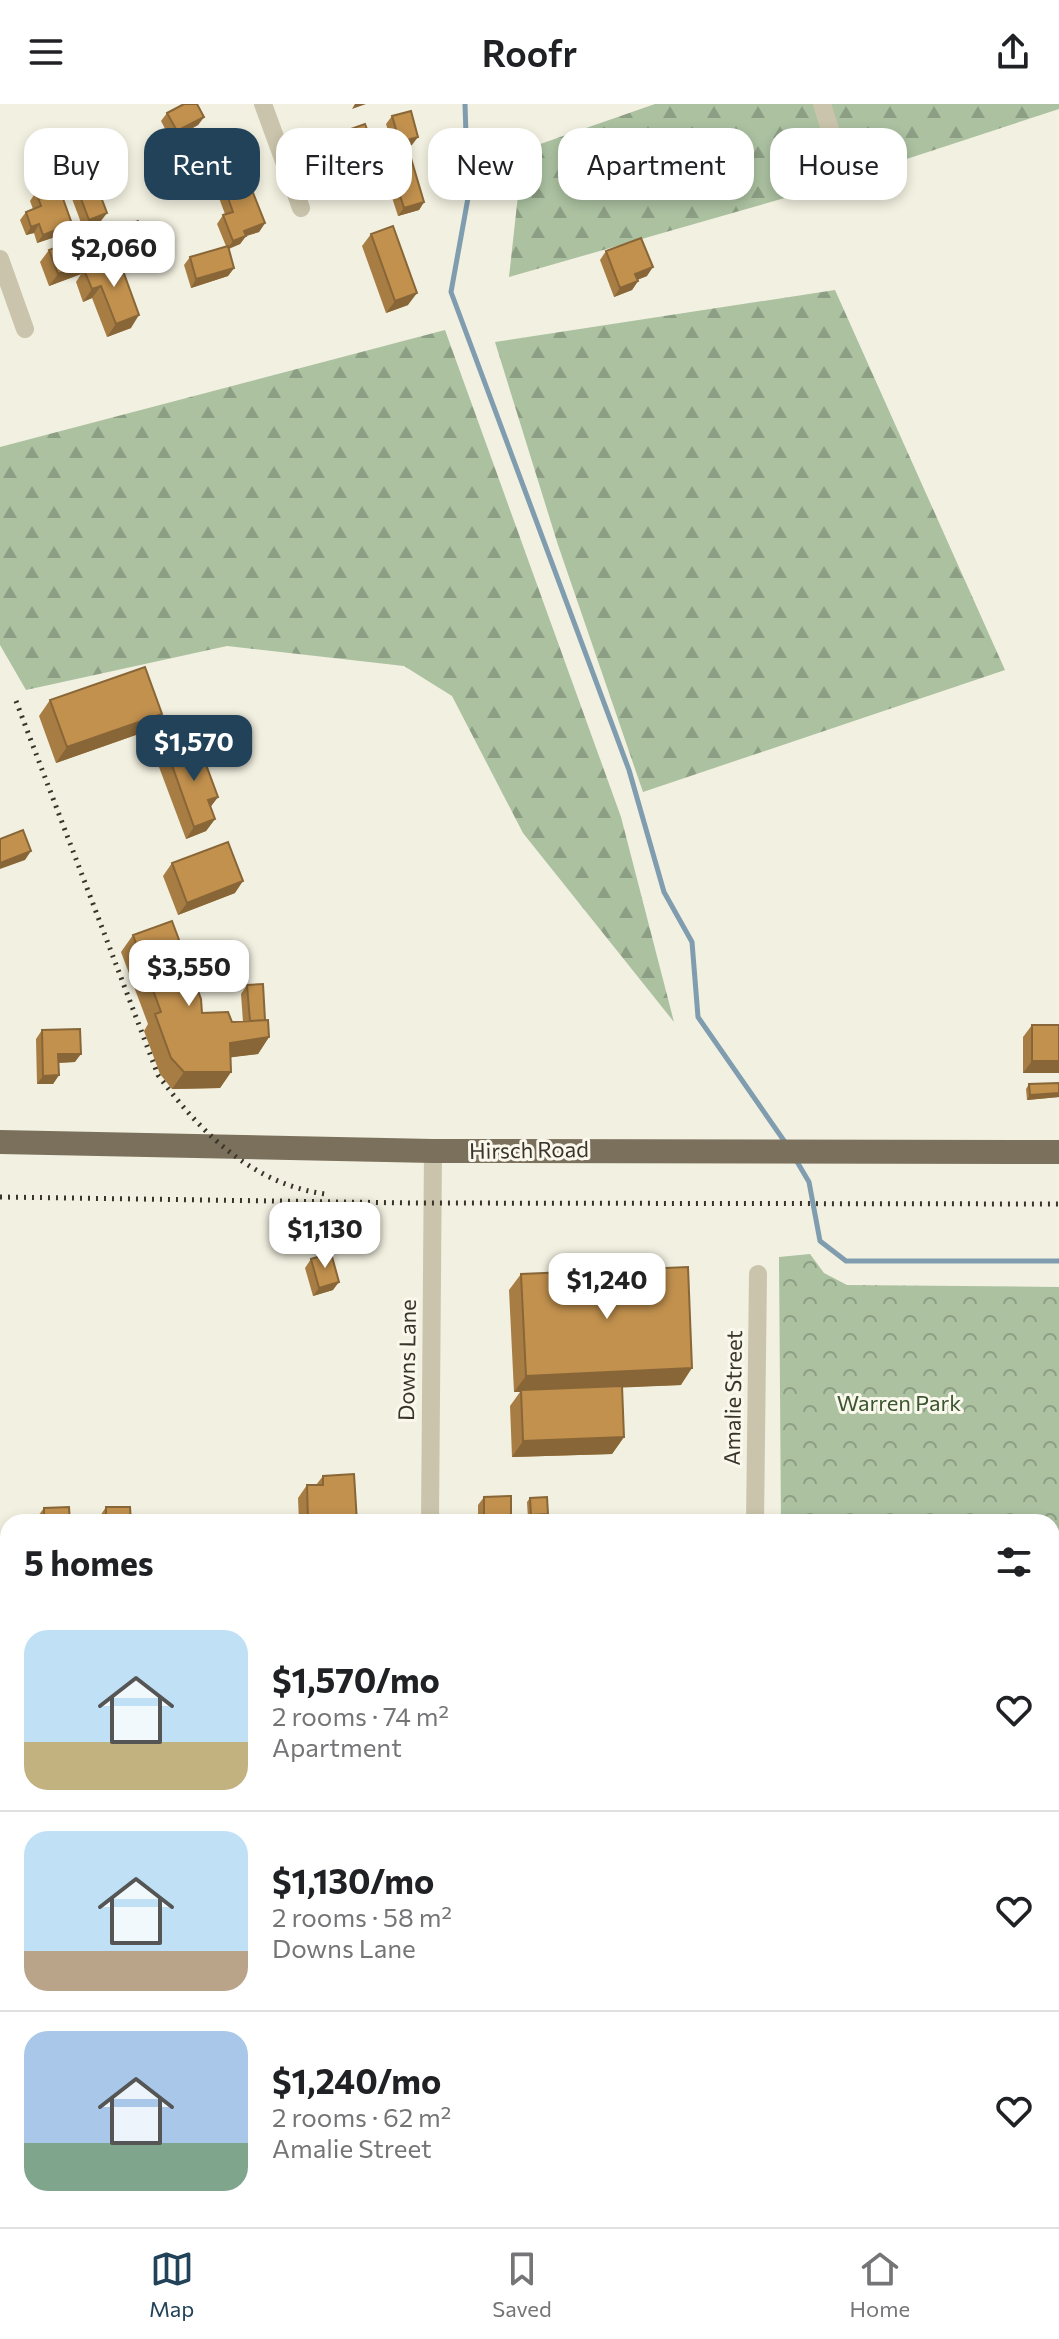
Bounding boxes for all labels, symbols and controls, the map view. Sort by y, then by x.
icon: menu [24,30,68,74]
text: Roofr [482,30,577,74]
icon: share [991,30,1035,74]
chip: Buy [24,128,128,200]
chip: Rent [144,128,260,200]
chip: Filters [276,128,412,200]
chip: New [428,128,542,200]
chip: Apartment [558,128,754,200]
chip: House [770,128,907,200]
pin: $2,060 [49,221,179,289]
text: $2,060 [71,231,157,262]
pin: $1,570 [129,715,259,783]
text: $1,570 [154,725,234,756]
pin: $3,550 [124,940,254,1008]
text: $3,550 [147,950,231,981]
street label: Hirsch Road [469,1135,589,1164]
pin: $1,130 [260,1202,390,1270]
text: $1,130 [287,1212,363,1243]
pin: $1,240 [542,1253,672,1321]
text: $1,240 [567,1263,647,1294]
street label: Downs Lane [392,1299,421,1421]
street label: Amalie Street [718,1330,747,1466]
park label: Warren Park [837,1389,961,1416]
icon: filters [992,1540,1036,1584]
text: 5 homes [24,1541,154,1583]
text: $1,570/mo [272,1658,440,1700]
icon: home [88,1662,184,1758]
icon: heart [992,1688,1036,1732]
text: 2 rooms · 74 m² [272,1700,449,1731]
text: Apartment [272,1731,402,1762]
text: $1,130/mo [272,1859,434,1901]
icon: home [88,1863,184,1959]
icon: heart [992,1889,1036,1933]
text: 2 rooms · 58 m² [272,1901,452,1932]
text: Downs Lane [272,1932,416,1963]
text: $1,240/mo [272,2059,441,2101]
icon: home [88,2063,184,2159]
icon: heart [992,2089,1036,2133]
text: 2 rooms · 62 m² [272,2101,451,2132]
text: Amalie Street [272,2132,432,2163]
tab: Map [149,2247,194,2322]
tab: Saved [492,2247,552,2322]
tab: Home [850,2247,910,2322]

